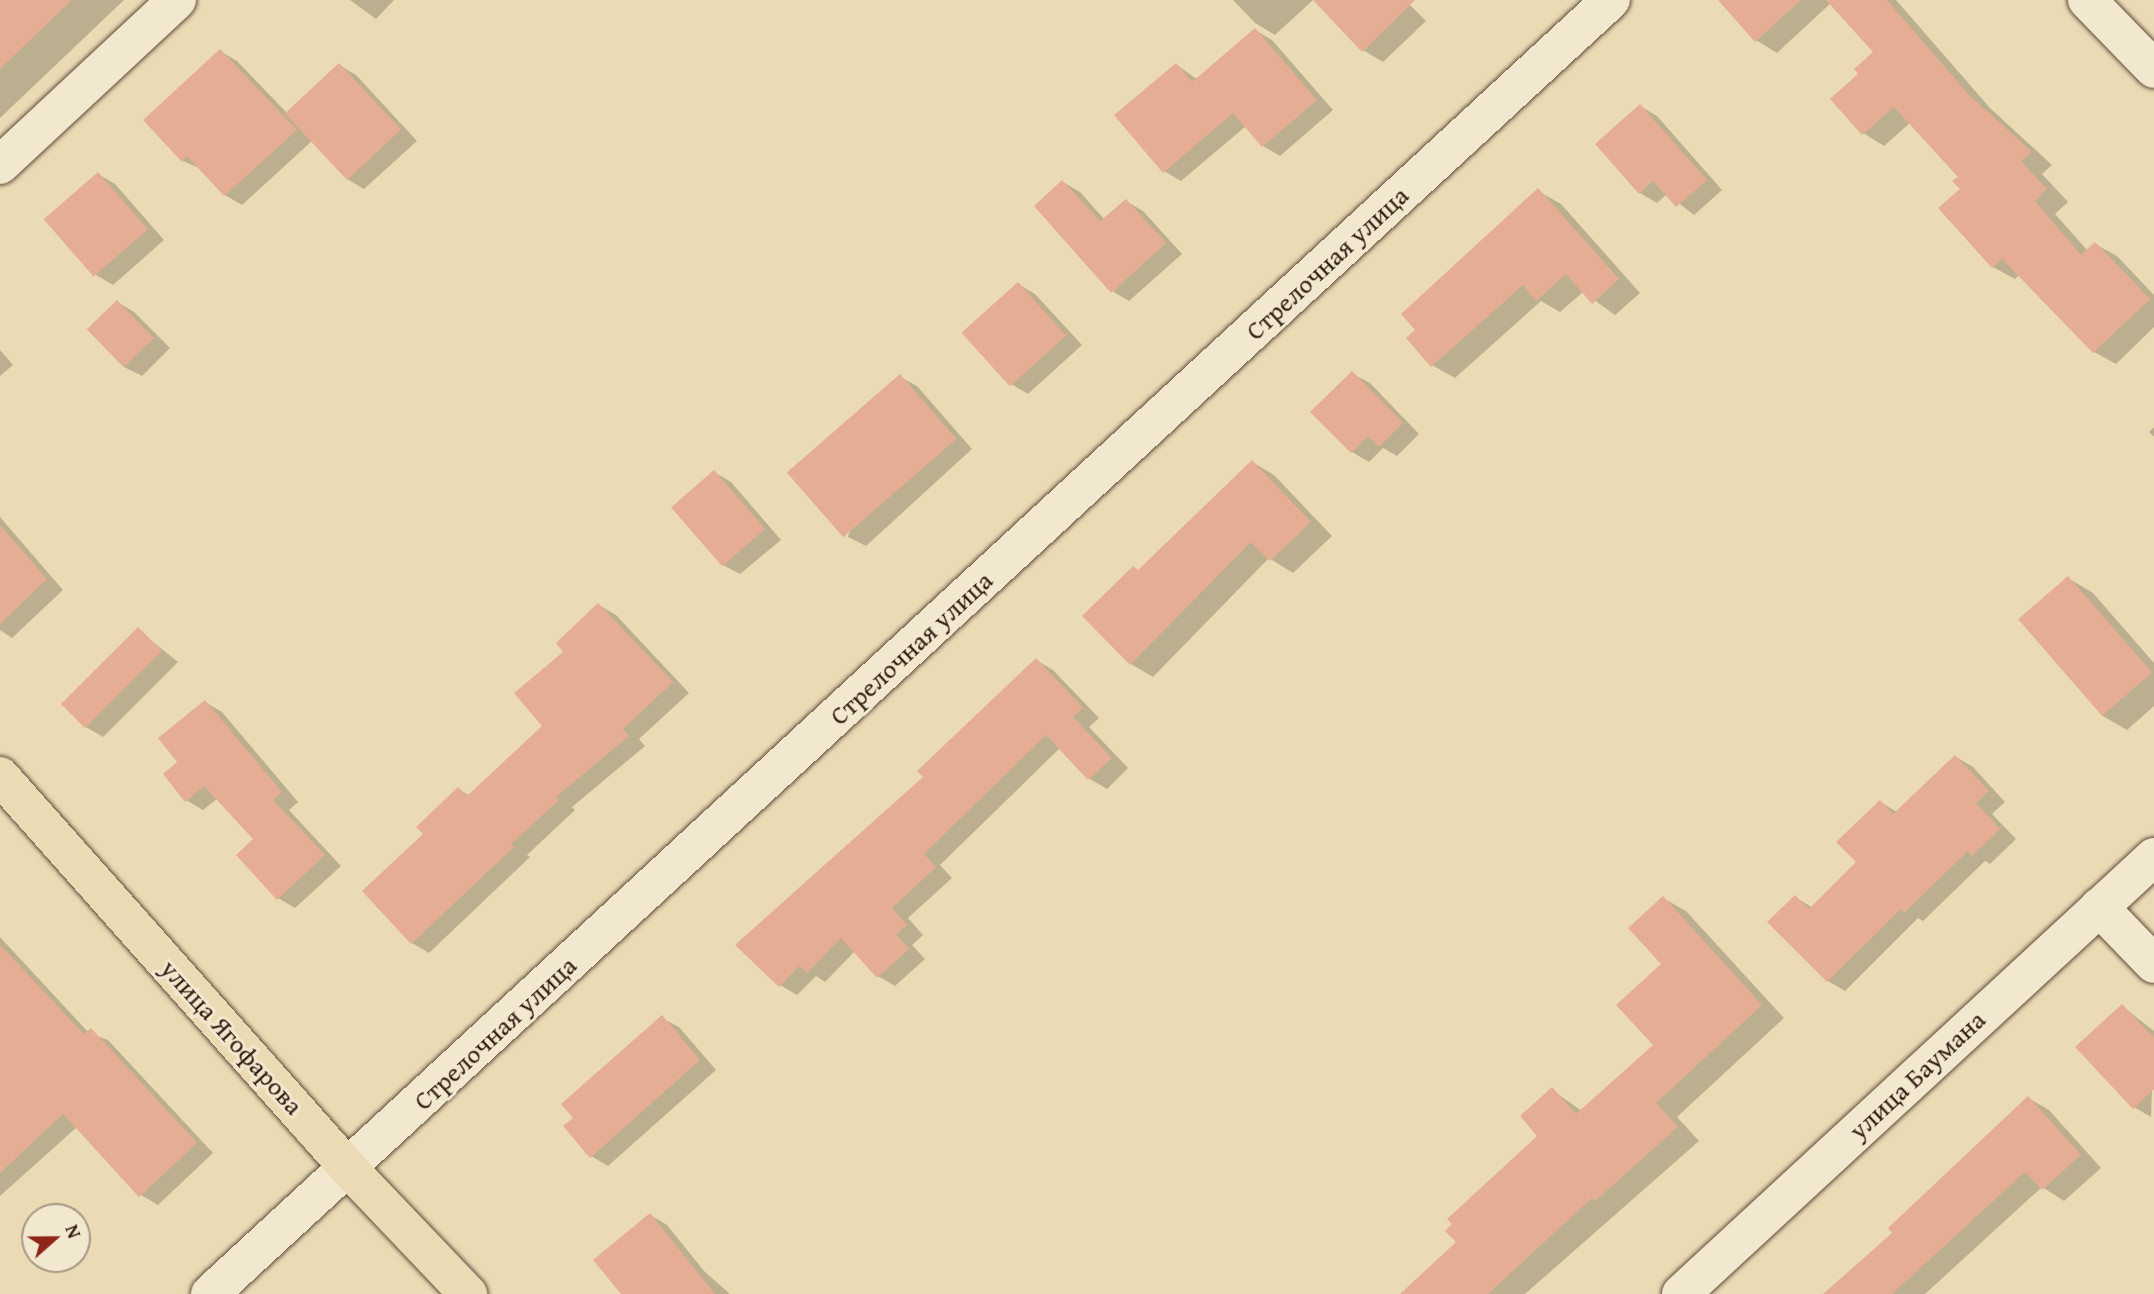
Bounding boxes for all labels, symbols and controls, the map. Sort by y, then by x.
street label: Стрелочная улица [1239,180,1415,346]
street label: Стрелочная улица [823,565,999,731]
street label: Стрелочная улица [407,950,583,1116]
street label: улица Ягофарова [154,953,310,1121]
street label: улица Баумана [1842,1004,1992,1146]
north arrow [21,1203,91,1273]
text: N [58,1220,89,1242]

